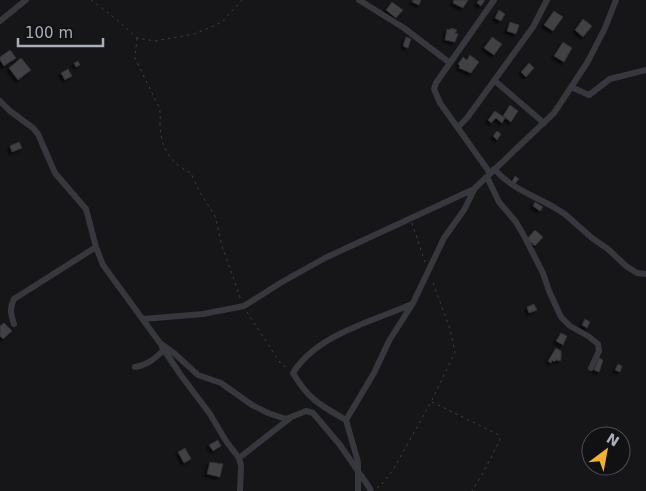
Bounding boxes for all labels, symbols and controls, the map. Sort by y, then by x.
scale bar [18,15,102,47]
text: 100 m [25,24,73,42]
north arrow [581,426,631,476]
text: N [604,430,622,450]

